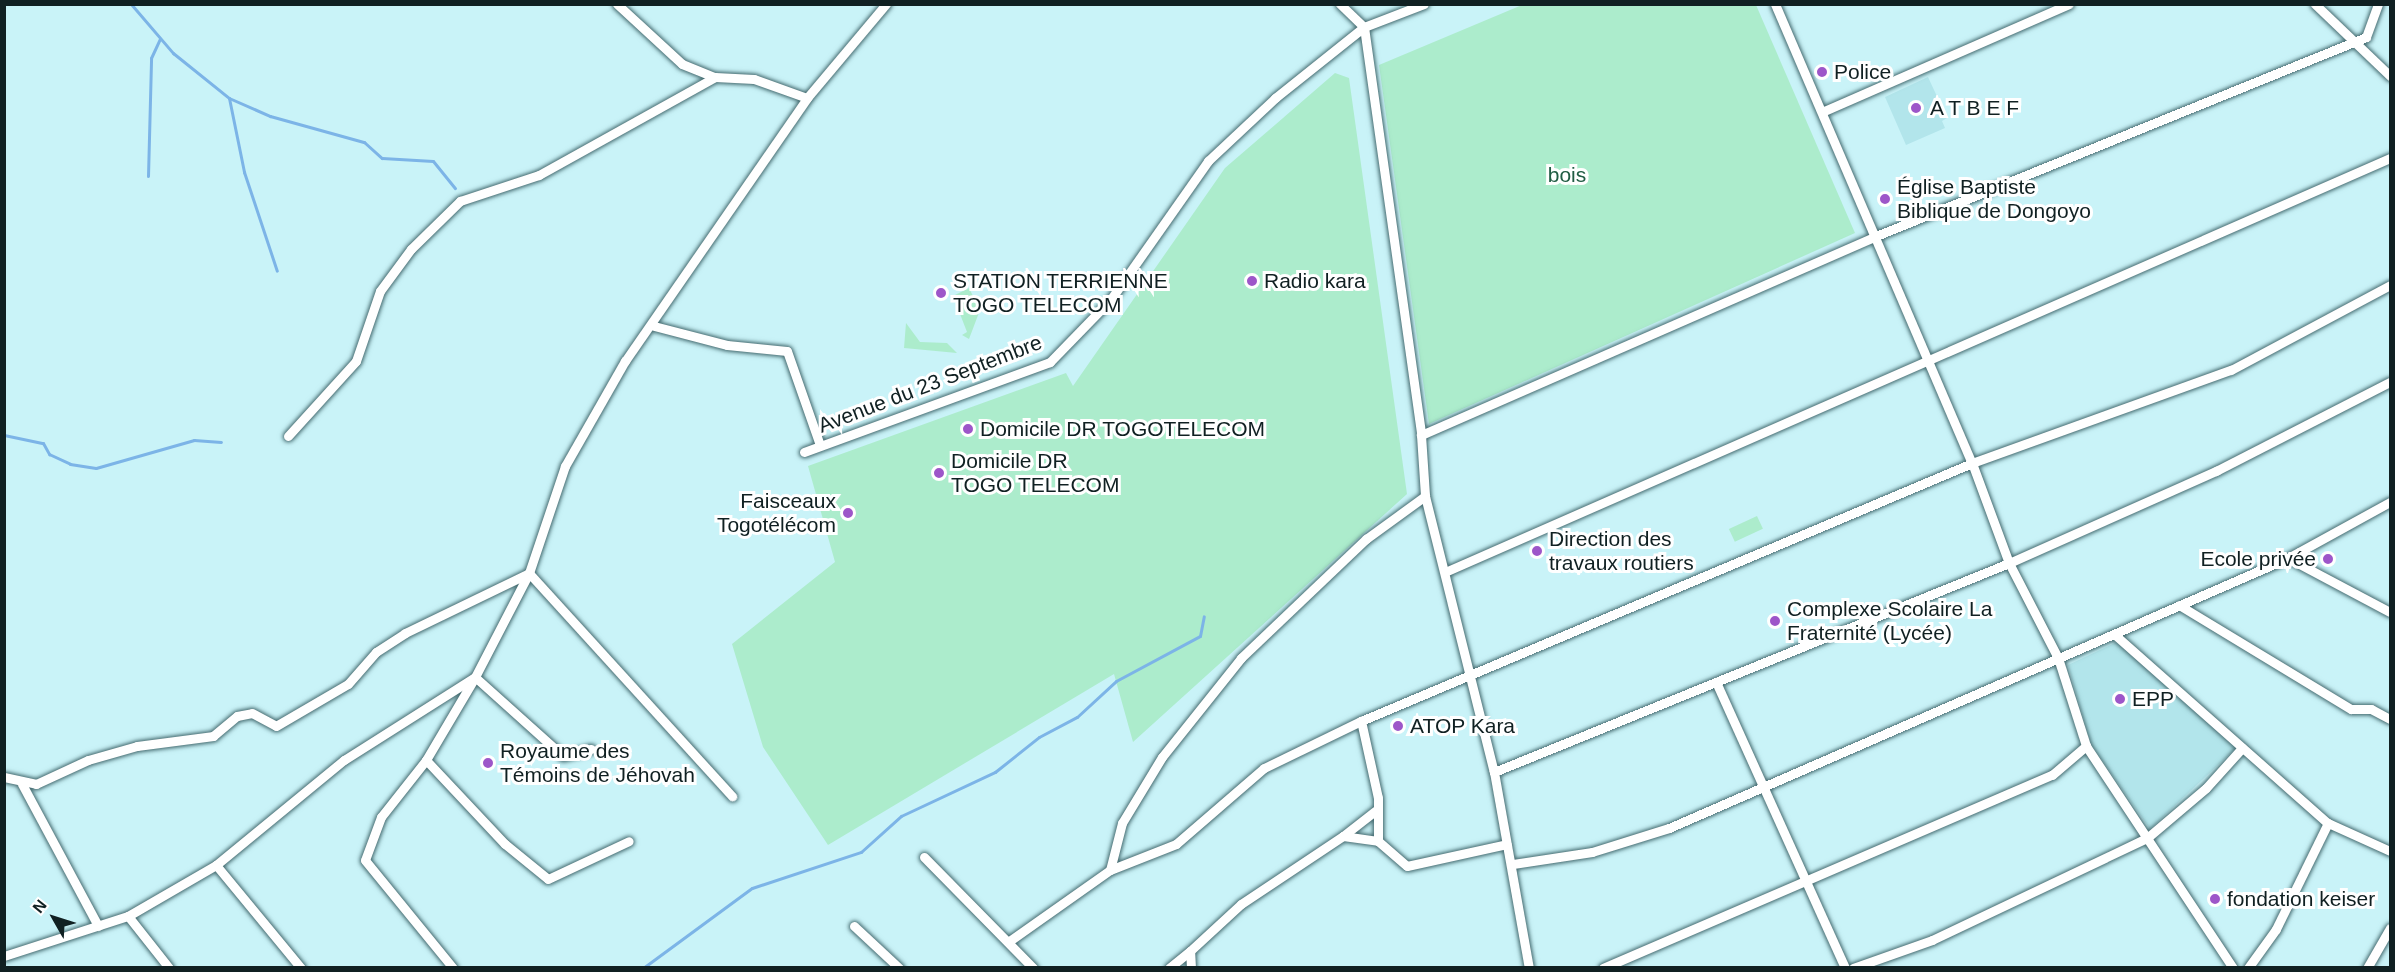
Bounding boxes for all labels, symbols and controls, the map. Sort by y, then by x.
place label: Police [1834,59,1891,85]
marker: Police [1815,65,1829,79]
place label: A T B E F [1930,95,2021,121]
marker: A T B E F [1907,99,1925,117]
park label: bois [1548,162,1586,188]
place label: Église Baptiste Biblique de Dongoyo [1897,174,2091,224]
marker: Église Baptiste Biblique de Dongoyo [1878,192,1892,206]
place label: STATION TERRIENNE TOGO TELECOM [953,268,1168,318]
place label: Radio kara [1264,268,1366,294]
marker: Radio kara [1245,274,1259,288]
marker: STATION TERRIENNE TOGO TELECOM [934,286,948,300]
street label: Avenue du 23 Septembre [814,330,1046,438]
place label: Domicile DR TOGOTELECOM [980,416,1265,442]
marker: Domicile DR TOGOTELECOM [961,422,975,436]
place label: Domicile DR TOGO TELECOM [951,448,1120,498]
marker: Domicile DR TOGO TELECOM [932,466,946,480]
place label: Faisceaux Togotélécom [717,488,836,538]
marker: Faisceaux Togotélécom [841,506,855,520]
place label: Direction des travaux routiers [1549,526,1694,576]
marker: Direction des travaux routiers [1530,544,1544,558]
place label: Ecole privée [2200,546,2316,572]
marker: Ecole privée [2321,552,2335,566]
place label: Complexe Scolaire La Fraternité (Lycée) [1787,596,1992,646]
marker: Complexe Scolaire La Fraternité (Lycée) [1768,614,1782,628]
place label: EPP [2132,686,2174,712]
marker: EPP [2113,692,2127,706]
place label: ATOP Kara [1410,713,1515,739]
marker: ATOP Kara [1391,719,1405,733]
place label: Royaume des Témoins de Jéhovah [500,738,695,788]
marker: Royaume des Témoins de Jéhovah [481,756,495,770]
place label: fondation keiser [2227,886,2375,912]
north arrow [24,888,84,948]
marker: fondation keiser [2208,892,2222,906]
text: N [29,897,50,916]

